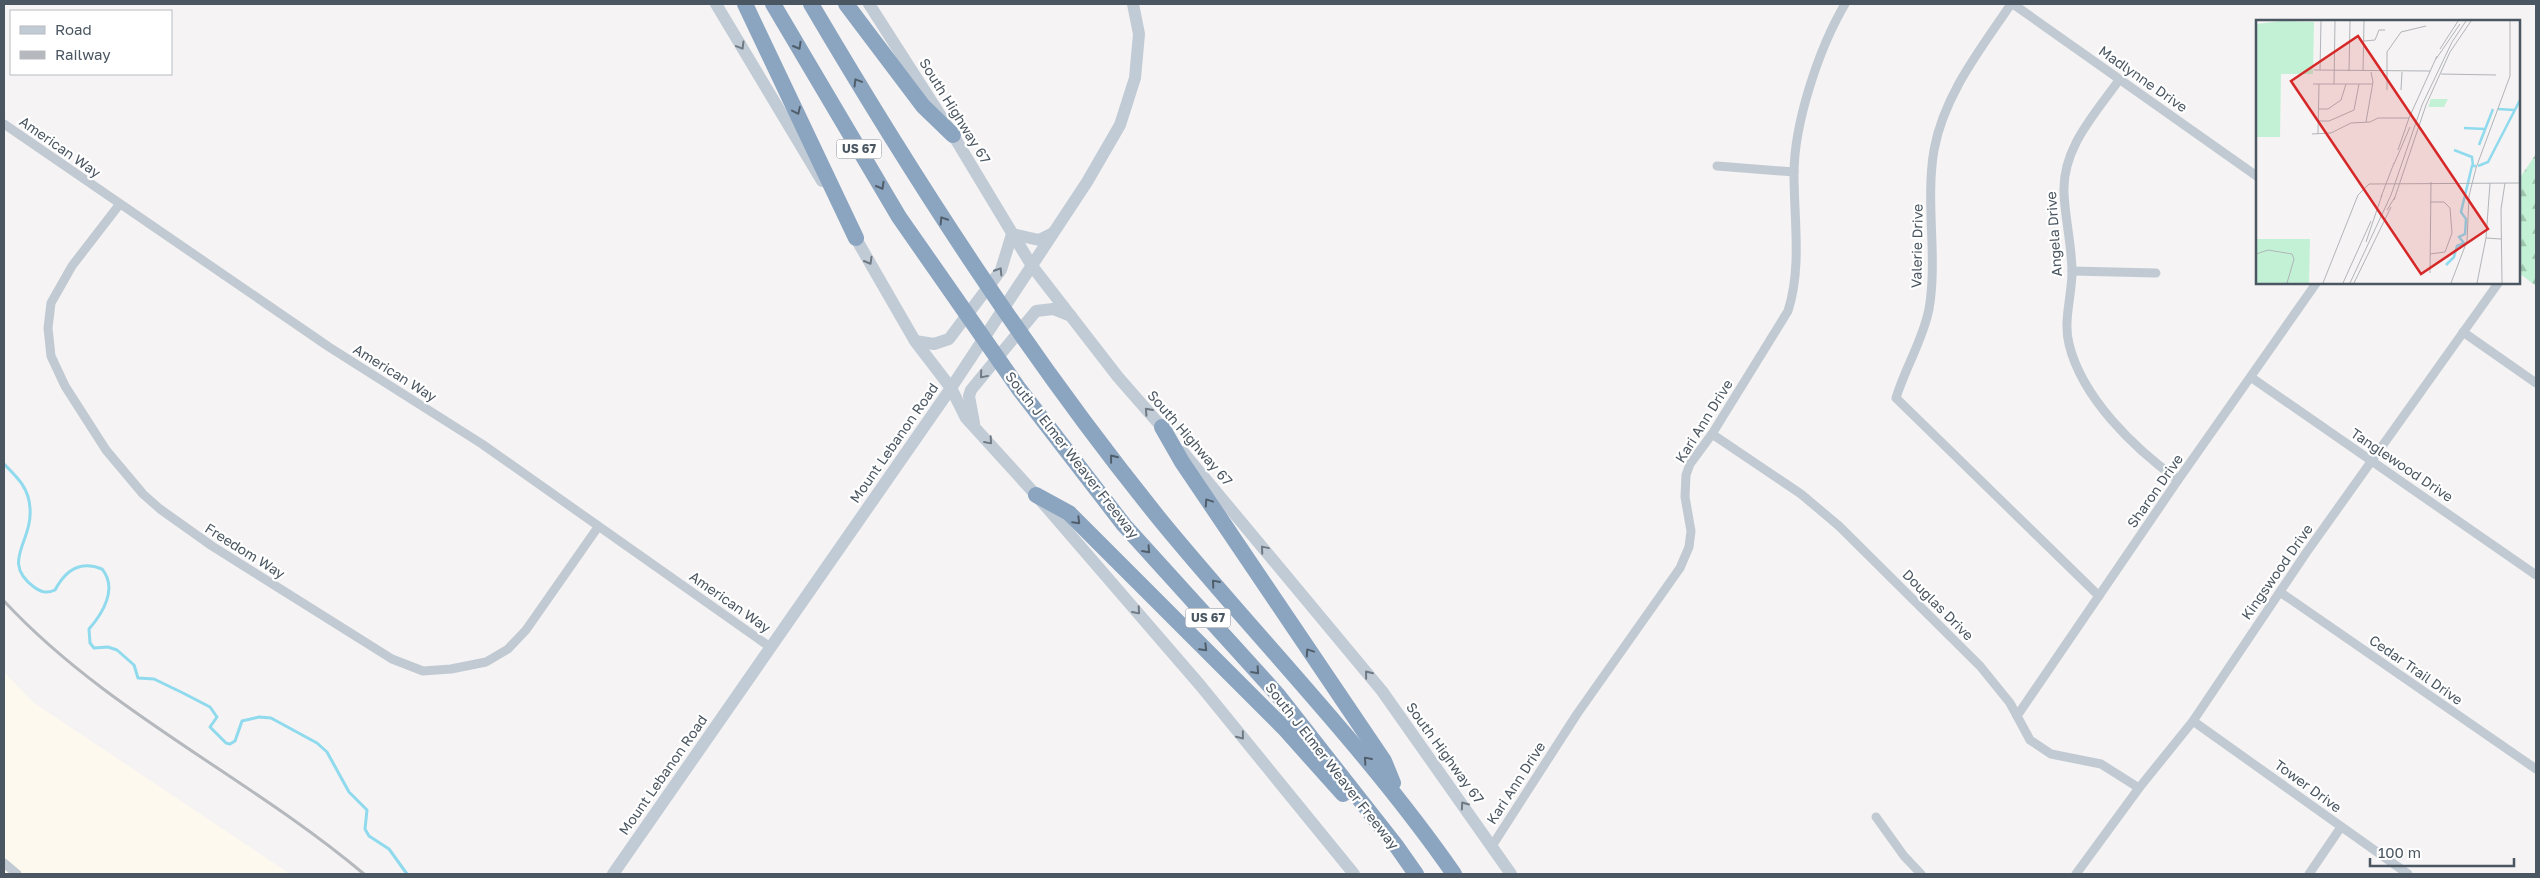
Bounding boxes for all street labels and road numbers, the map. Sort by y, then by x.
street label: Madlynne Drive [2096,42,2191,115]
street label: South Highway 67 [916,55,995,167]
street label: American Way [16,112,104,181]
road number: US 67 [836,140,882,158]
street label: Angela Drive [2042,191,2065,277]
street label: Valerie Drive [1907,204,1926,288]
street label: American Way [350,340,440,405]
street label: South J Elmer Weaver Freeway [1002,368,1143,542]
street label: Kari Ann Drive [1671,376,1736,465]
street label: Mount Lebanon Road [846,380,941,506]
street label: South Highway 67 [1144,386,1236,489]
street label: Tanglewood Drive [2348,424,2457,505]
street label: Sharon Drive [2123,451,2186,531]
street label: Freedom Way [202,519,289,582]
street label: Kingswood Drive [2237,521,2316,623]
street label: Douglas Drive [1899,566,1977,644]
street label: American Way [686,567,774,636]
road number: US 67 [1186,608,1230,628]
street label: Cedar Trail Drive [2366,631,2466,708]
street label: South J Elmer Weaver Freeway [1262,679,1403,853]
street label: South Highway 67 [1403,699,1488,807]
street label: Mount Lebanon Road [615,712,710,838]
street label: Kari Ann Drive [1483,738,1549,827]
street label: Tower Drive [2271,756,2345,816]

